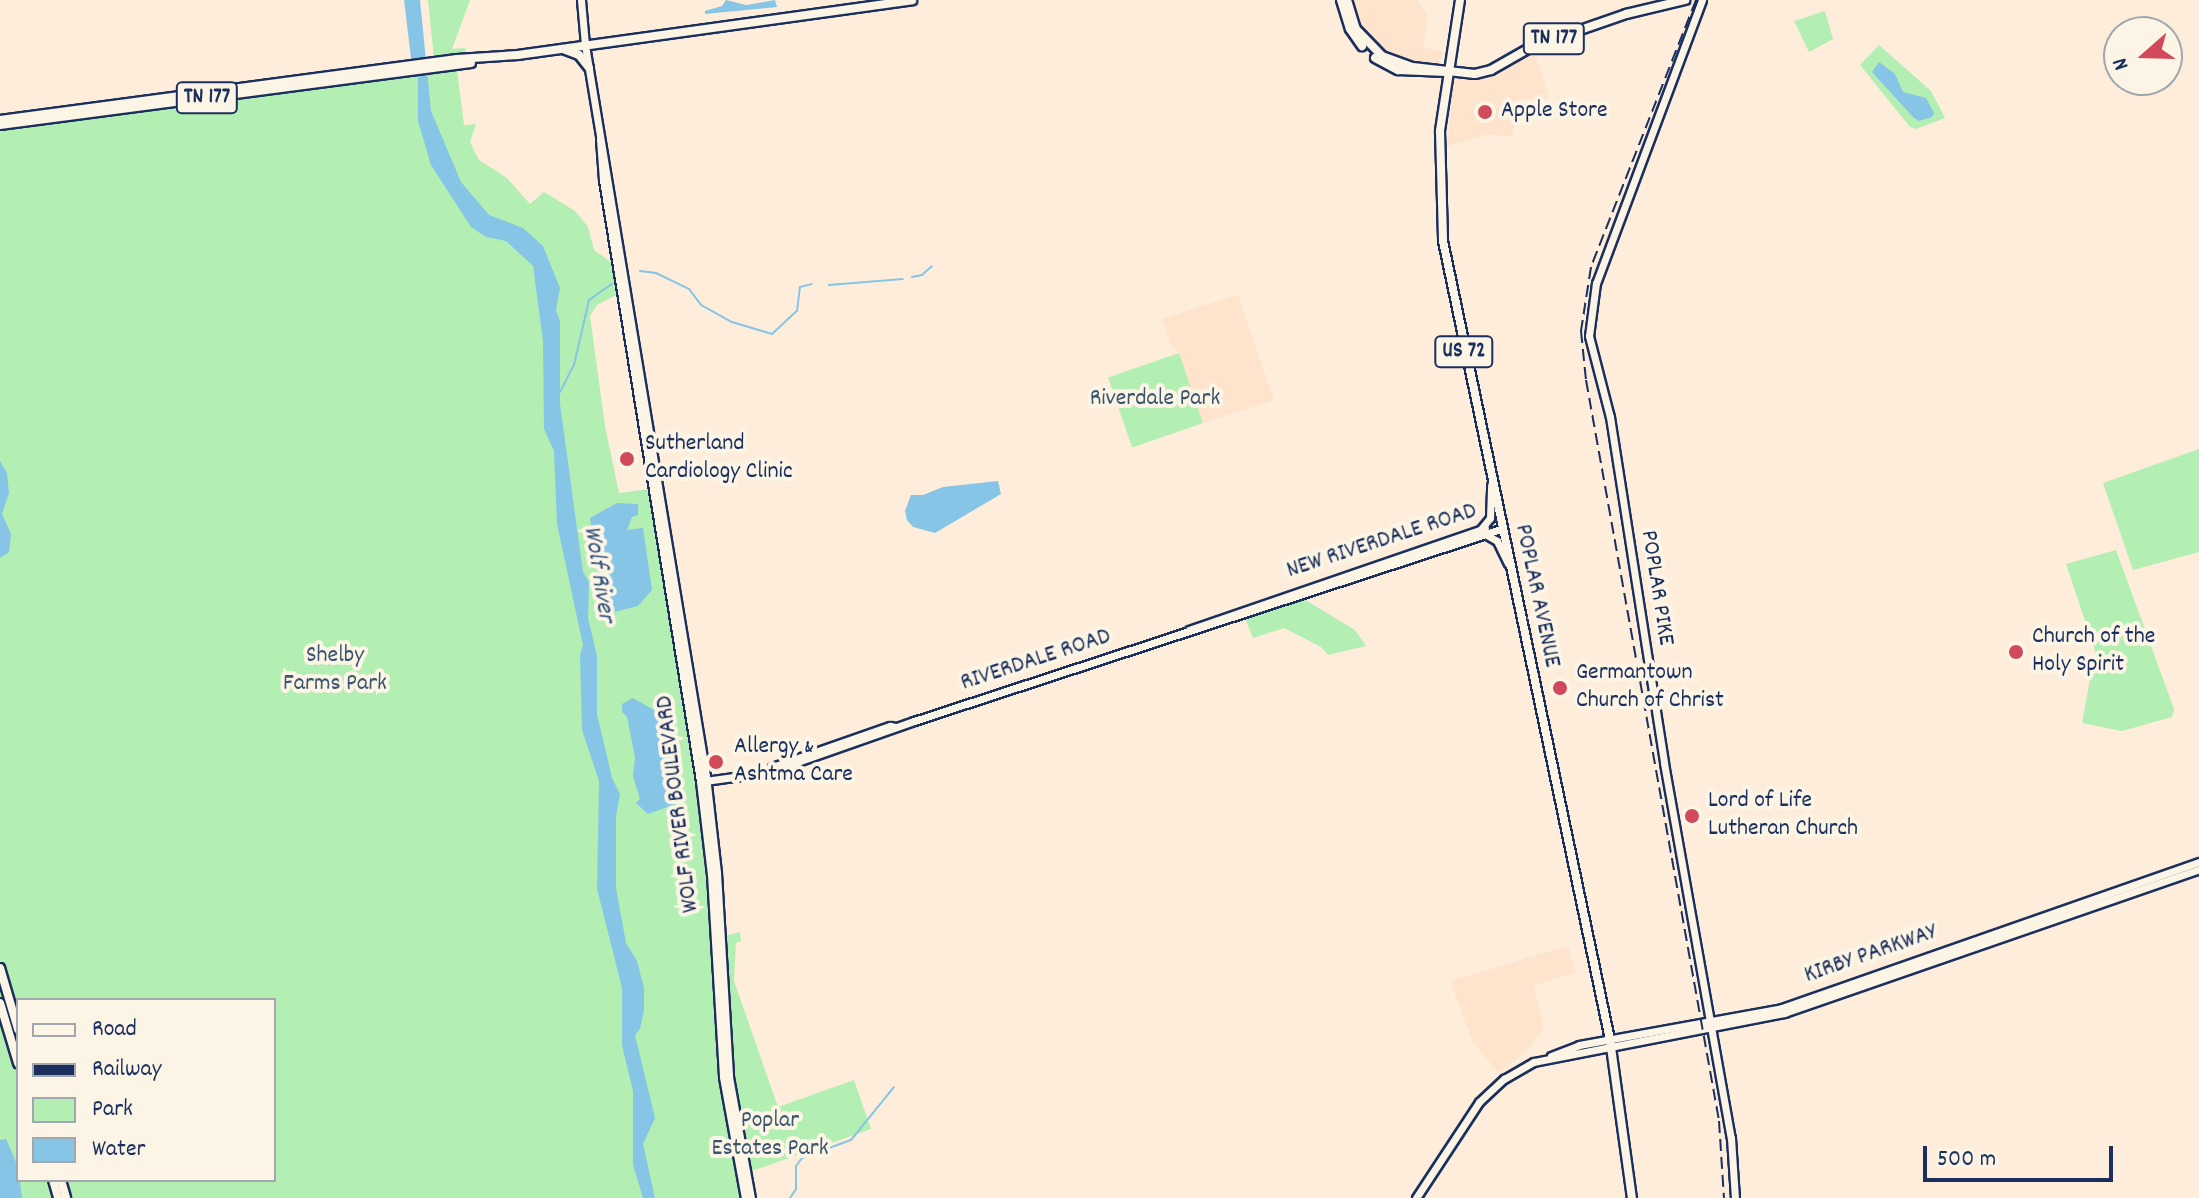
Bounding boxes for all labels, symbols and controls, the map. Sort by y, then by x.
north arrow [2103,16,2183,96]
road number: TN 177 [1522,21,1586,57]
text: N [2105,53,2138,74]
road number: TN 177 [175,80,239,116]
place label: Apple Store [1501,98,1608,126]
marker: Apple Store [1476,103,1494,121]
road number: US 72 [1434,334,1494,370]
park label: Riverdale Park [1090,386,1220,414]
place label: Sutherland Cardiology Clinic [645,431,793,487]
marker: Sutherland Cardiology Clinic [616,448,638,470]
street label: NEW RIVERDALE ROAD [1283,498,1481,586]
street label: POPLAR AVENUE [1507,522,1565,670]
water label: Wolf River [575,524,621,624]
street label: POPLAR PIKE [1633,528,1679,648]
street label: RIVERDALE ROAD [957,623,1115,699]
place label: Church of the Holy Spirit [2032,624,2155,680]
park label: Shelby Farms Park [283,643,387,699]
marker: Church of the Holy Spirit [2007,643,2025,661]
place label: Germantown Church of Christ [1576,660,1724,716]
marker: Germantown Church of Christ [1551,679,1569,697]
street label: WOLF RIVER BOULEVARD [651,694,707,914]
place label: Allergy & Ashtma Care [734,734,853,790]
marker: Allergy & Ashtma Care [705,751,727,773]
place label: Lord of Life Lutheran Church [1708,788,1858,844]
marker: Lord of Life Lutheran Church [1683,807,1701,825]
street label: KIRBY PARKWAY [1801,919,1941,991]
legend [16,998,276,1182]
text: Road [92,1013,137,1047]
text: Railway [92,1053,161,1087]
text: Park [92,1093,133,1127]
park label: Poplar Estates Park [711,1108,829,1164]
scale bar [1927,1130,2117,1180]
text: Water [92,1133,145,1167]
text: 500 m [1937,1143,1996,1177]

